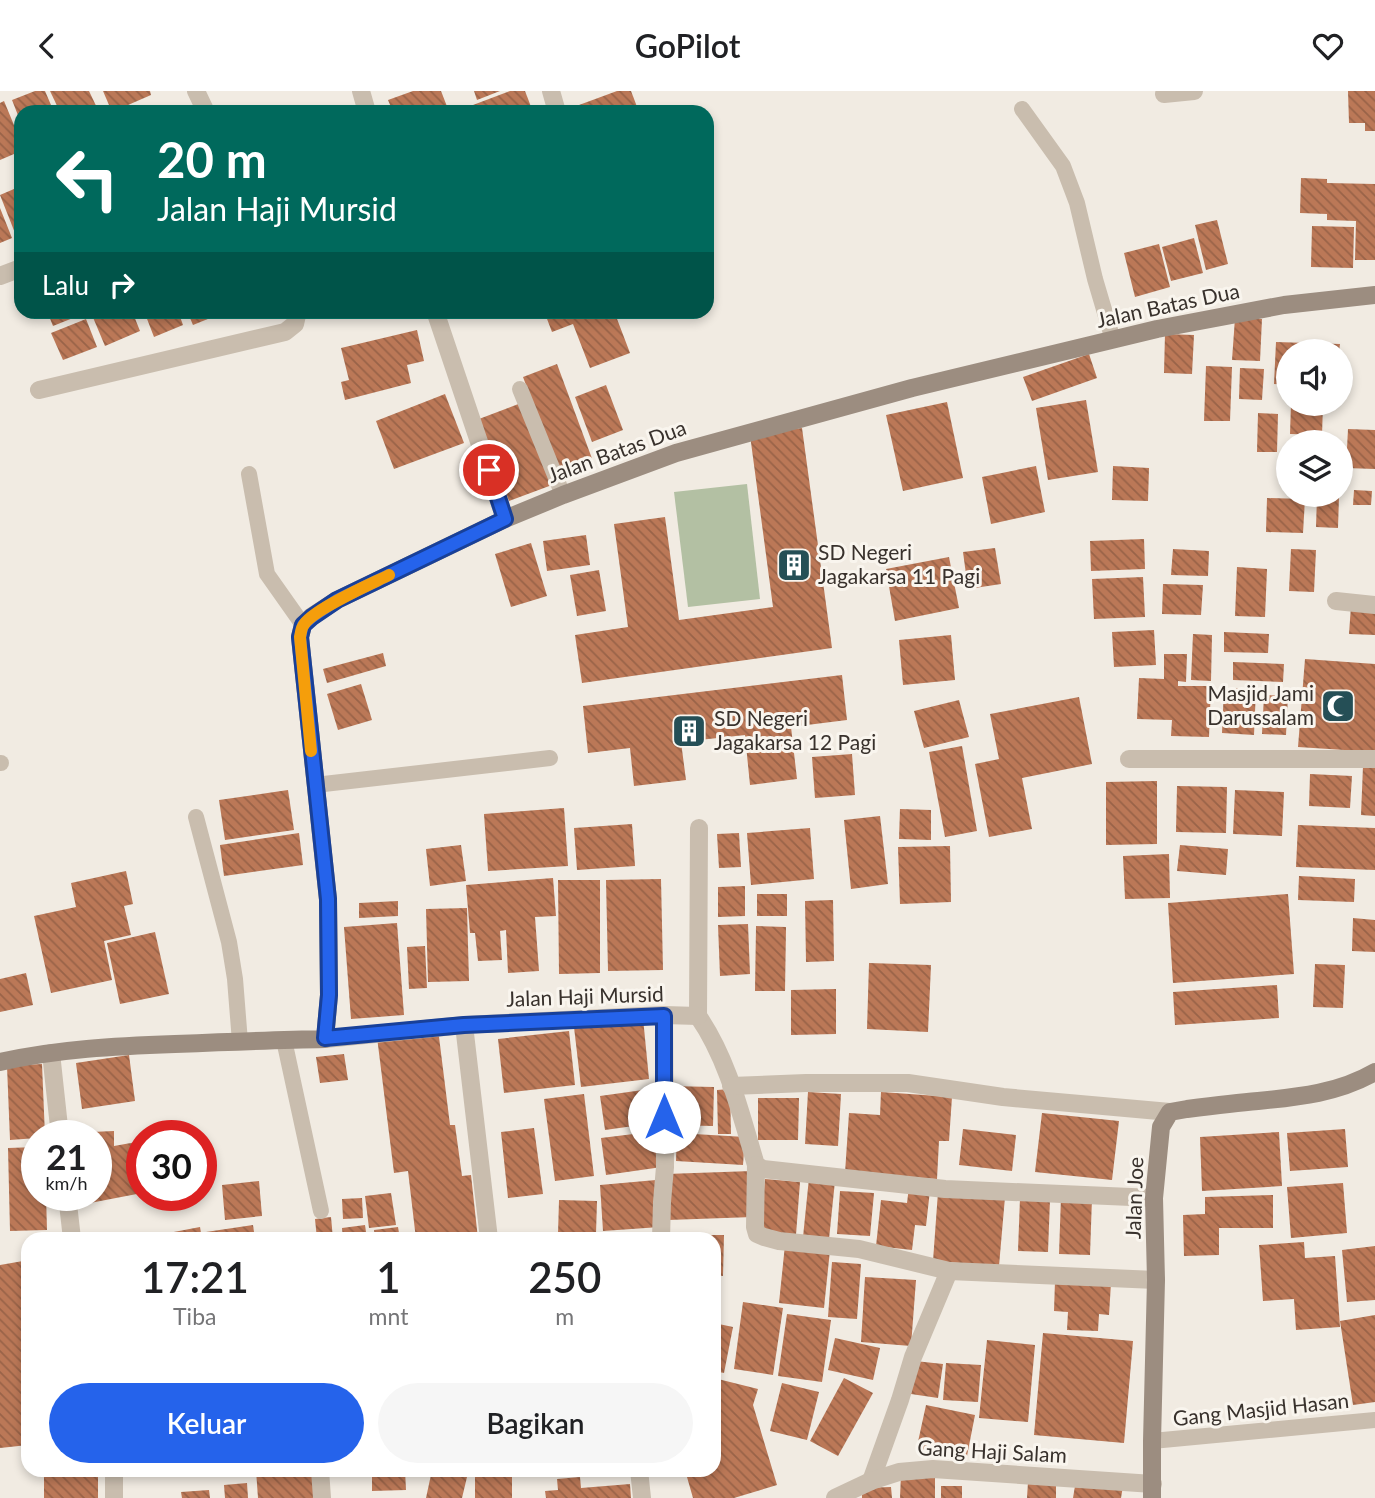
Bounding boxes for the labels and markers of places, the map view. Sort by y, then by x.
pin [459,440,519,500]
place label: SD Negeri Jagakarsa 11 Pagi [818,539,980,588]
building icon: SD Negeri Jagakarsa 11 Pagi [775,546,813,584]
place label: Masjid Jami Darussalam [1207,680,1314,729]
mosque icon: Masjid Jami Darussalam [1319,687,1357,725]
place label: SD Negeri Jagakarsa 12 Pagi [714,705,876,754]
building icon: SD Negeri Jagakarsa 12 Pagi [670,712,708,750]

